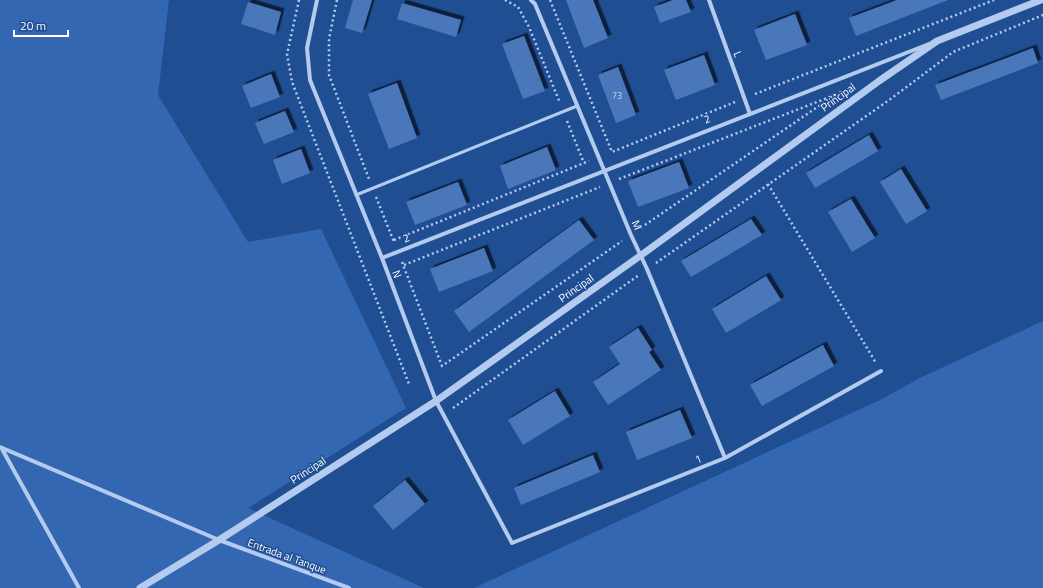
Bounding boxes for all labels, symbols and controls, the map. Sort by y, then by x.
scale bar [14,12,68,38]
text: 20 m [20,16,46,35]
street label: L [730,49,747,60]
street label: Principal [817,79,859,115]
house number: 73 [612,89,622,102]
street label: 2 [701,110,713,128]
street label: M [628,218,646,232]
street label: 2 [400,229,412,247]
street label: N [388,268,406,280]
street label: Principal [555,270,597,306]
street label: 1 [692,450,704,468]
street label: Principal [287,452,329,488]
street label: Entrada al Tanque [245,534,329,578]

